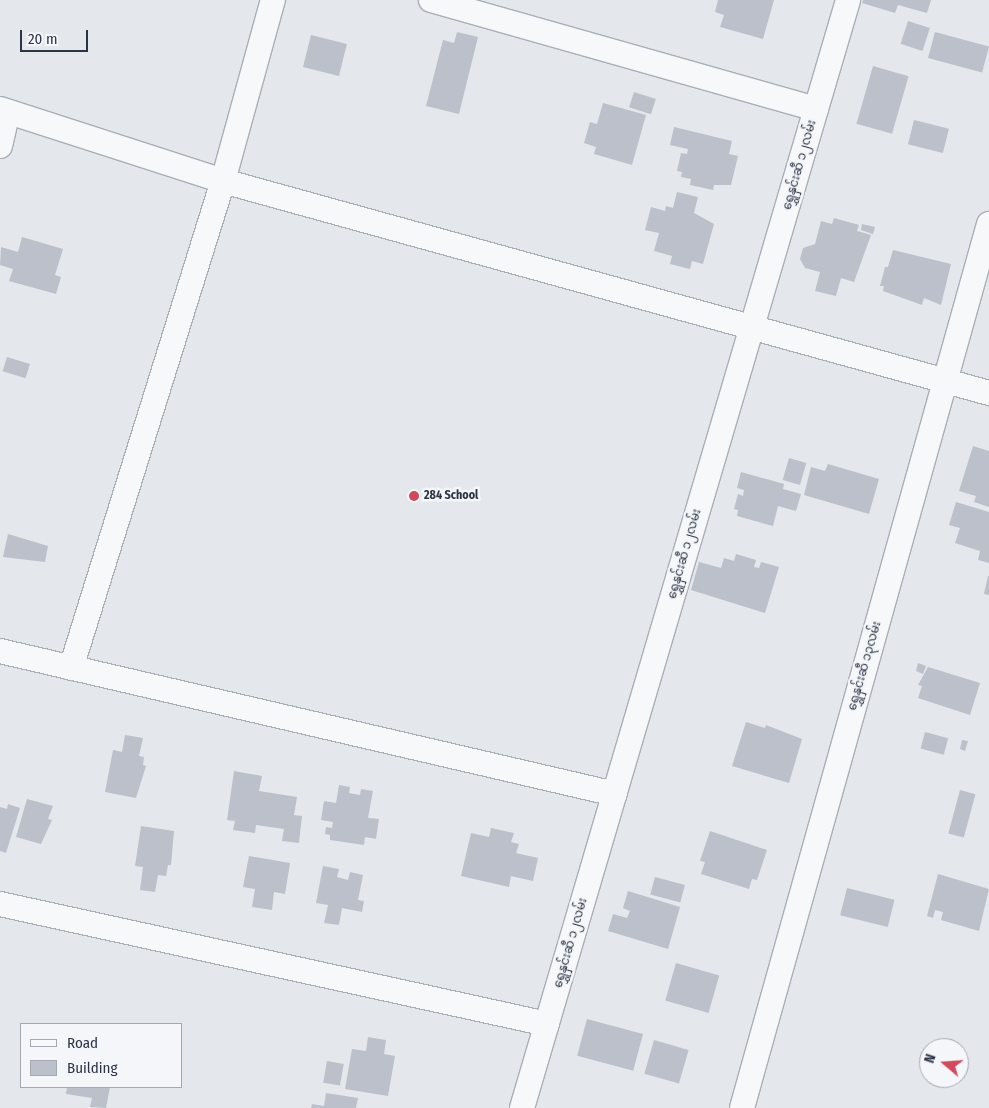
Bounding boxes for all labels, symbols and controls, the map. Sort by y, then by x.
scale bar [22,20,90,52]
text: 20 m [28,30,58,48]
street label: ရွှေနှင်းဆီ ၁၂လမ်း [780,118,820,212]
place label: 284 School [424,489,478,503]
marker: 284 School [408,490,420,502]
street label: ရွှေနှင်းဆီ ၁၂လမ်း [665,507,705,601]
street label: ရွှေနှင်းဆီ ၁၃လမ်း [845,620,885,712]
street label: ရွှေနှင်းဆီ ၁၂လမ်း [551,896,591,990]
legend [20,1023,182,1088]
text: Road [67,1034,98,1052]
north arrow [919,1038,969,1088]
text: N [921,1052,940,1065]
text: Building [67,1059,118,1077]

